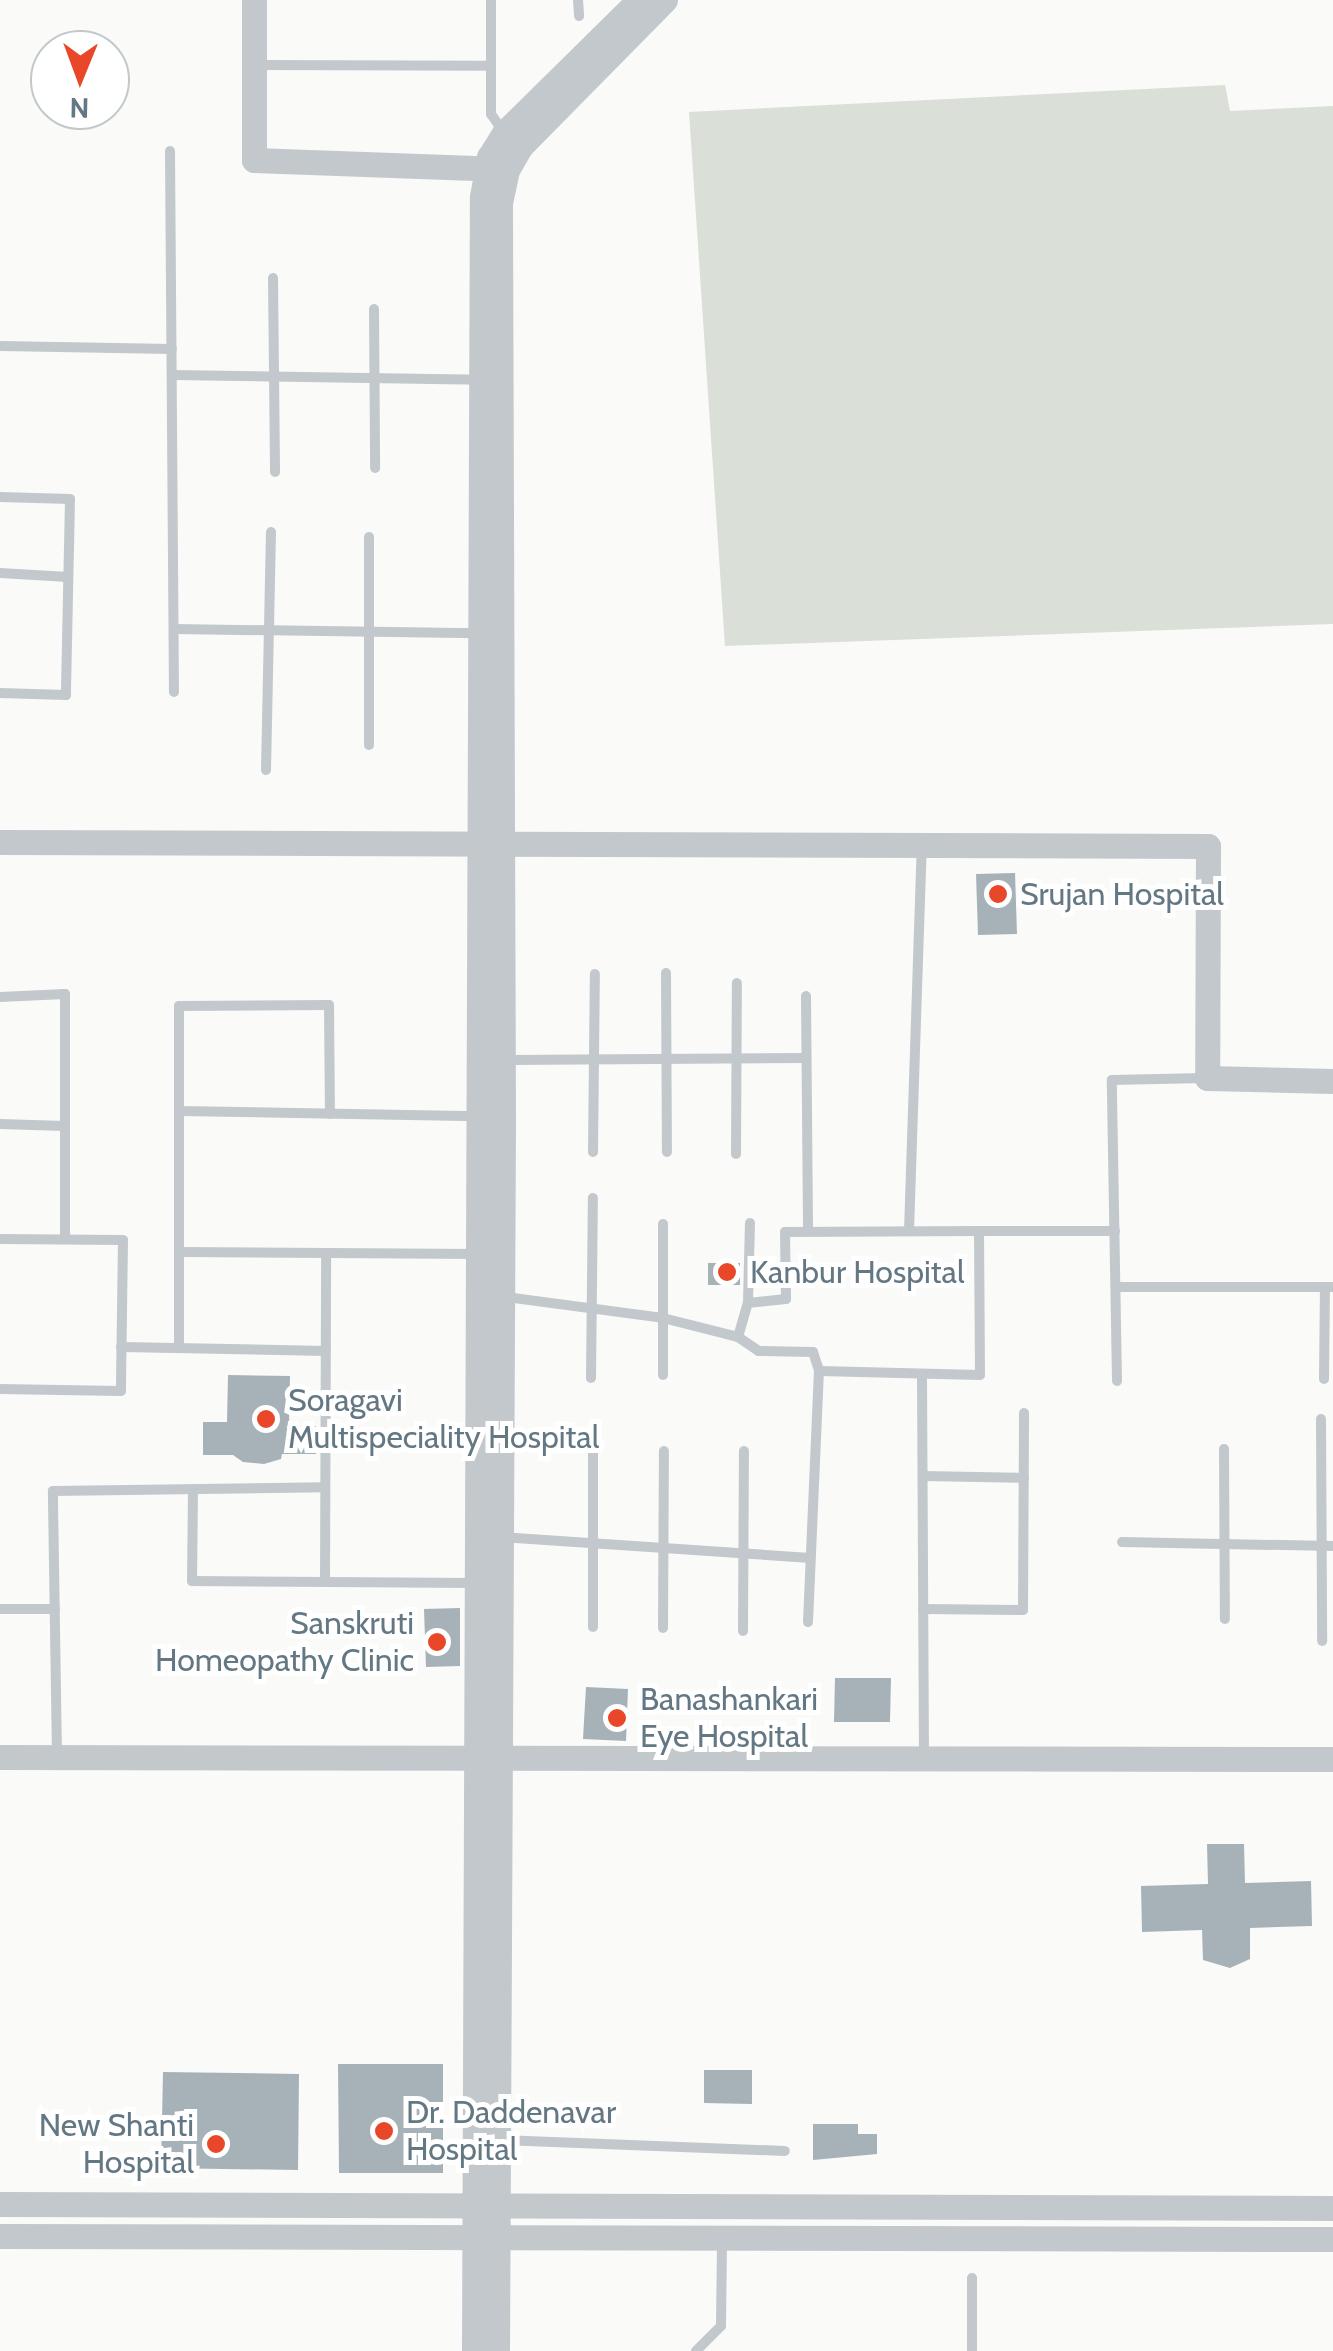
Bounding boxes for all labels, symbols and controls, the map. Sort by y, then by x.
north arrow [30,30,130,130]
text: N [69,91,90,125]
place label: Srujan Hospital [1020,875,1224,913]
marker: Srujan Hospital [985,881,1011,907]
place label: Kanbur Hospital [750,1253,964,1291]
marker: Kanbur Hospital [714,1259,740,1285]
place label: Soragavi Multispeciality Hospital [288,1382,599,1457]
marker: Soragavi Multispeciality Hospital [253,1406,279,1432]
place label: Sanskruti Homeopathy Clinic [155,1605,414,1680]
marker: Sanskruti Homeopathy Clinic [424,1629,450,1655]
place label: Banashankari Eye Hospital [640,1681,818,1756]
marker: Banashankari Eye Hospital [604,1705,630,1731]
place label: Dr. Daddenavar Hospital [406,2094,616,2169]
place label: New Shanti Hospital [39,2107,194,2182]
marker: Dr. Daddenavar Hospital [371,2118,397,2144]
marker: New Shanti Hospital [203,2131,229,2157]

